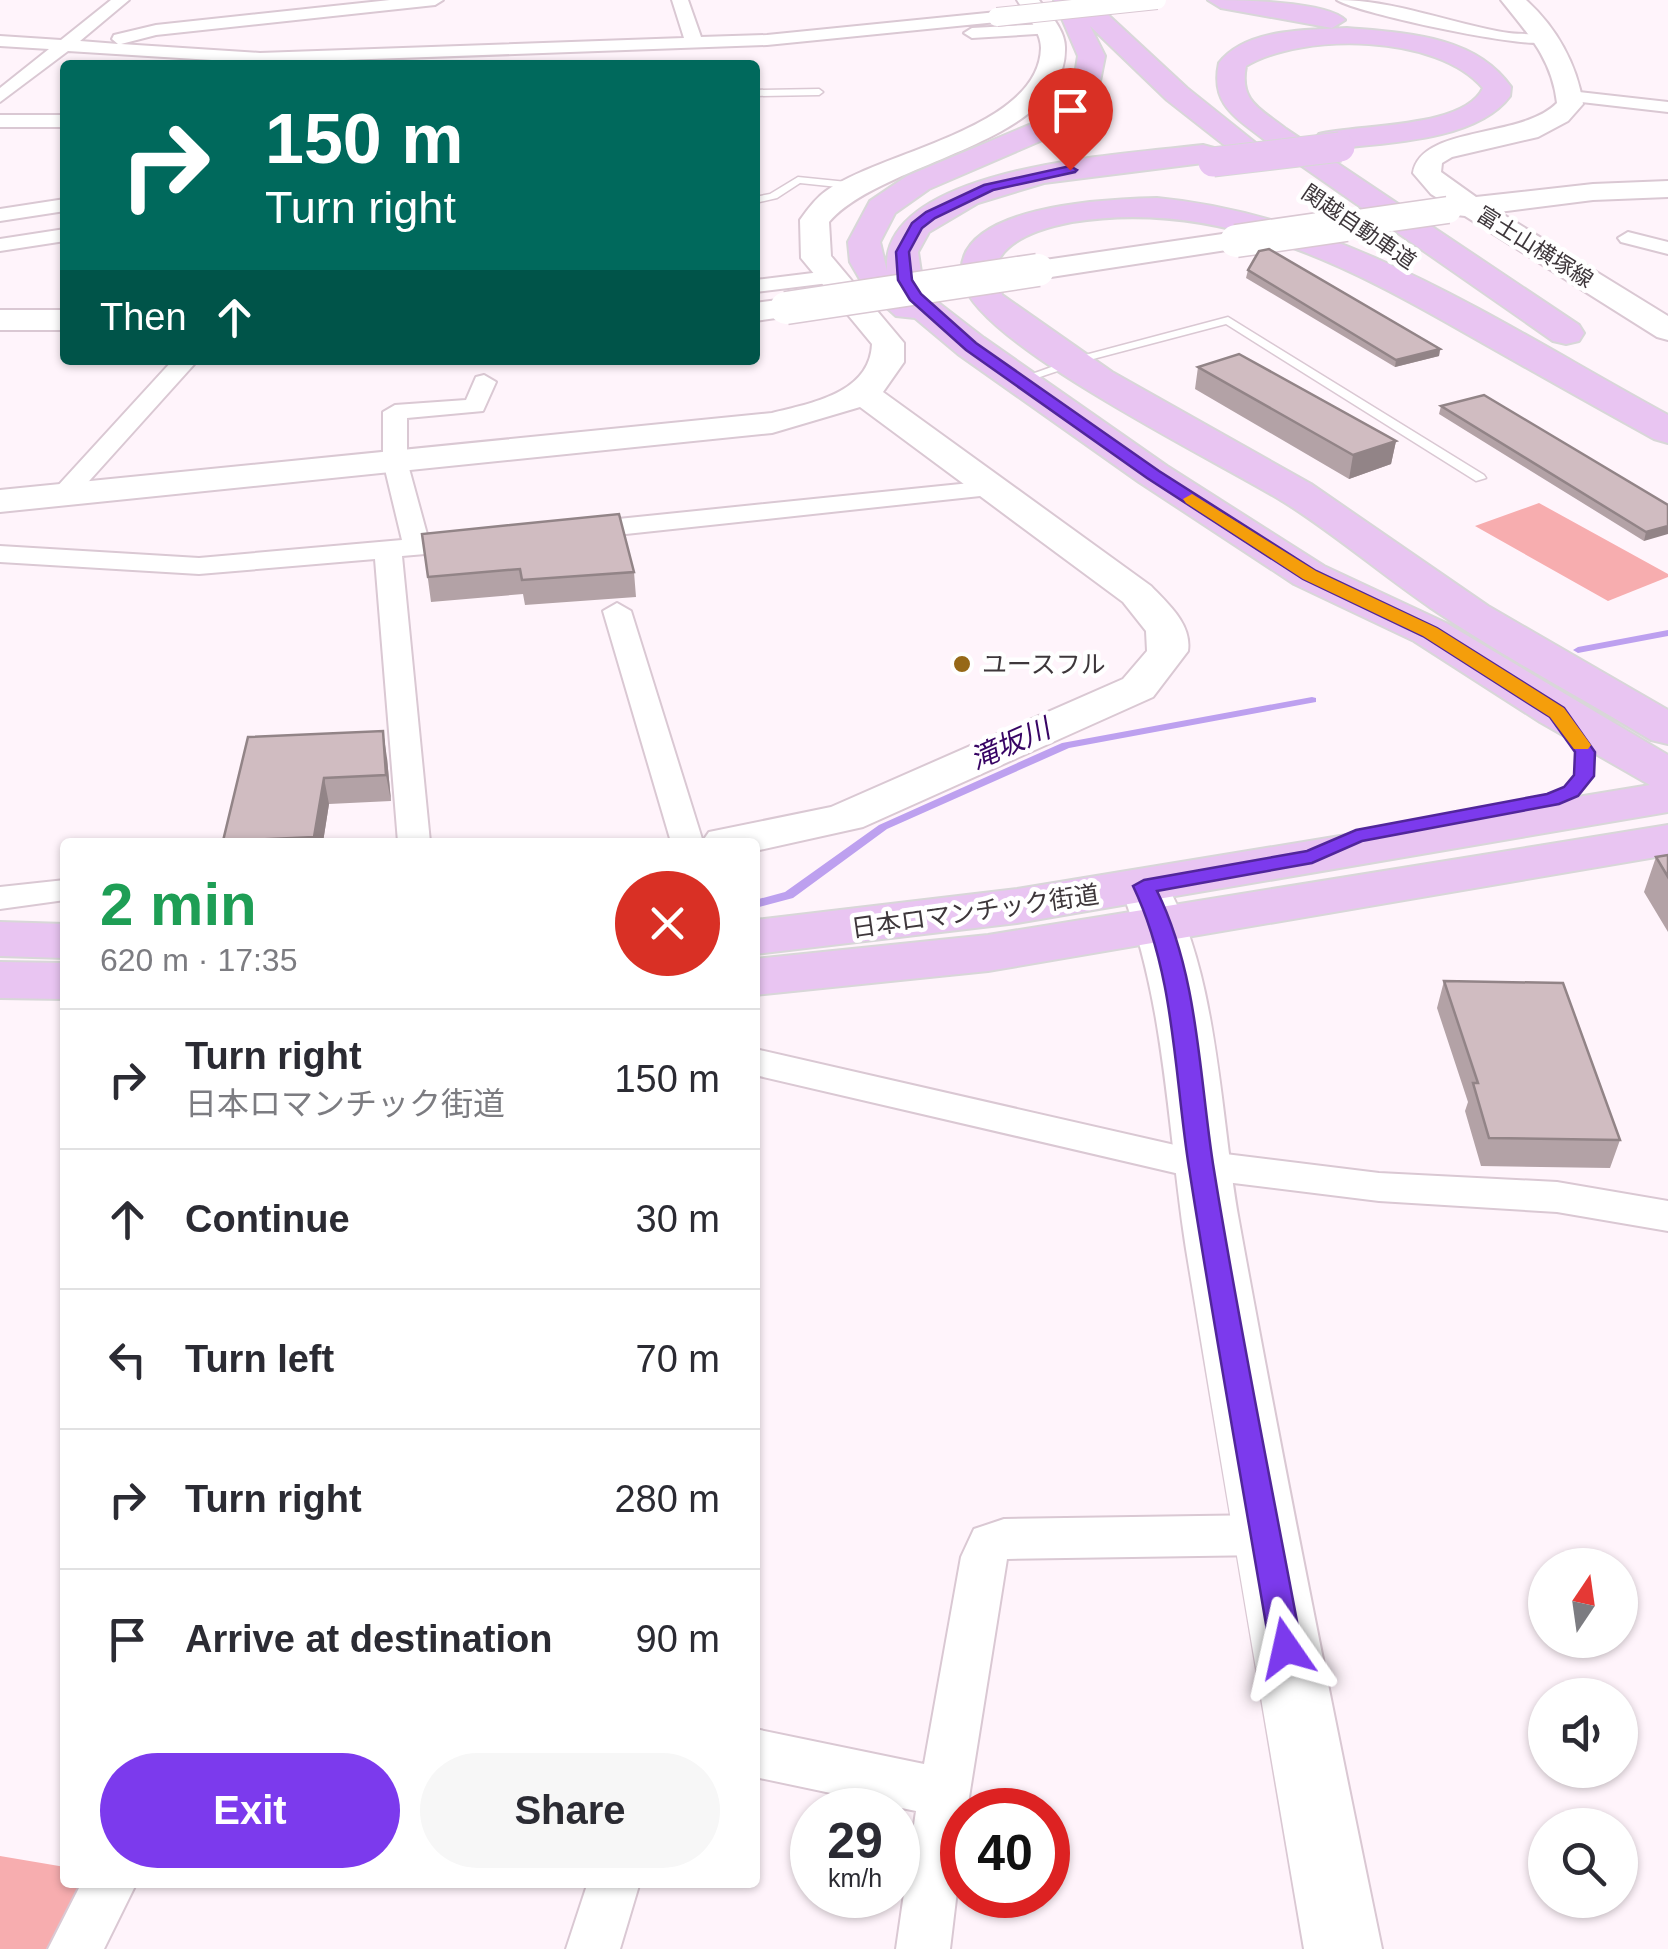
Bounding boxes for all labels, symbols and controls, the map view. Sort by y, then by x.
pin [1028,68,1113,171]
icon: arrive [1043,83,1098,138]
icon: right [100,100,230,230]
text: 150 m [265,100,463,178]
street label: 関越自動車道 [1297,180,1421,274]
text: Turn right [265,182,456,233]
street label: 富士山横塚線 [1472,201,1598,293]
icon: ahead [207,290,262,345]
text: Then [100,296,187,338]
place label: ユースフル [982,650,1106,678]
marker: ユースフル [951,653,973,675]
water label: 滝坂川 [965,712,1057,775]
text: 2 min [100,871,257,938]
button: close [615,871,720,976]
street label: 日本ロマンチック街道 [849,880,1101,942]
text: 620 m · 17:35 [100,942,297,978]
text: Turn right [185,1035,362,1077]
icon: right [100,1052,155,1107]
text: 150 m [614,1058,720,1100]
text: 日本ロマンチック街道 [185,1086,505,1122]
icon: ahead [100,1192,155,1247]
text: Continue [185,1198,350,1240]
text: 30 m [636,1198,720,1240]
icon: left [100,1332,155,1387]
text: Turn left [185,1338,334,1380]
text: 70 m [636,1338,720,1380]
icon: right [100,1472,155,1527]
text: Turn right [185,1478,362,1520]
text: 280 m [614,1478,720,1520]
north arrow [1528,1548,1638,1658]
map controls [1528,1548,1638,1918]
position arrow [1234,1596,1338,1700]
icon: arrive [100,1612,155,1667]
text: Arrive at destination [185,1618,552,1660]
text: 90 m [636,1618,720,1660]
button: sound [1528,1678,1638,1788]
button: Exit [100,1753,400,1868]
button: Share [420,1753,720,1868]
speed limit sign: 40 [940,1788,1070,1918]
button: search [1528,1808,1638,1918]
text: 29 [827,1813,883,1869]
text: km/h [828,1864,882,1892]

